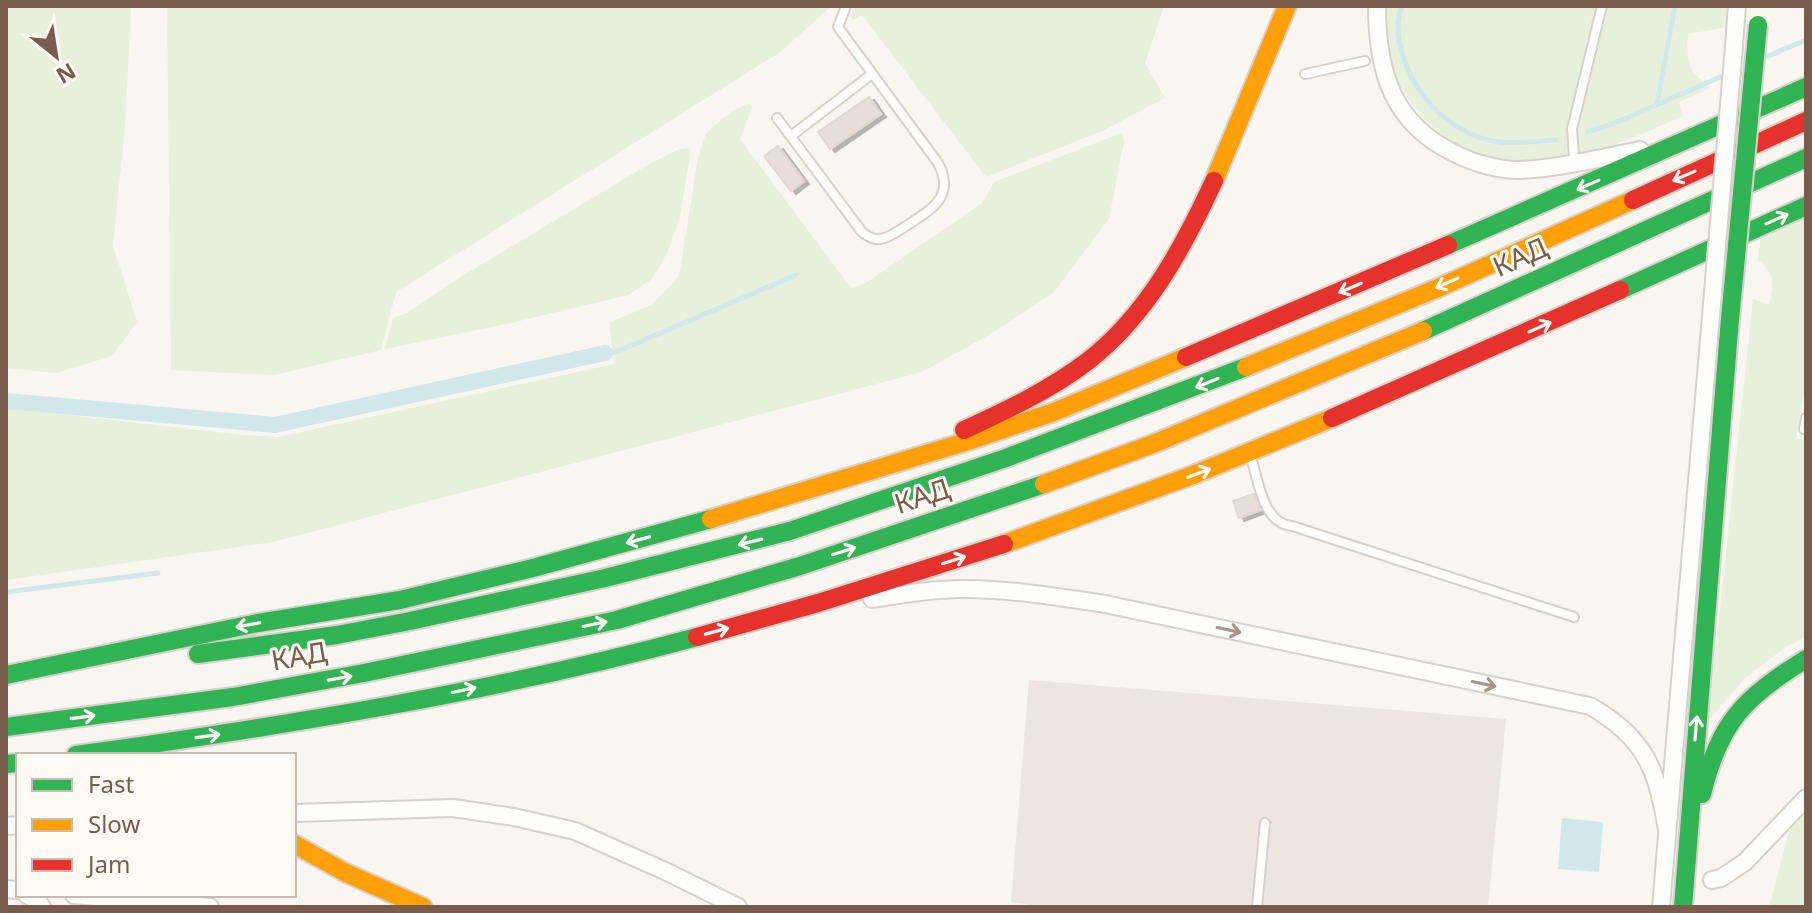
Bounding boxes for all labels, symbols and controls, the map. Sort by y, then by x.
north arrow [16,16,96,96]
text: N [51,57,82,92]
one-way arrow [1672,169,1696,184]
one-way arrow [1576,178,1601,193]
one-way arrow [1765,211,1789,226]
street label: КАД [1486,227,1553,285]
one-way arrow [1435,277,1460,292]
one-way arrow [1338,282,1363,297]
one-way arrow [1528,318,1552,333]
one-way arrow [1195,377,1220,391]
one-way arrow [1186,465,1210,479]
street label: КАД [889,468,955,522]
one-way arrow [626,533,652,548]
one-way arrow [738,535,763,550]
one-way arrow [832,543,857,558]
one-way arrow [940,552,966,567]
one-way arrow [582,616,607,631]
one-way arrow [235,618,261,633]
one-way arrow [704,622,730,637]
one-way arrow [1216,624,1242,639]
street label: КАД [268,631,330,679]
one-way arrow [327,669,353,684]
one-way arrow [1471,677,1496,692]
one-way arrow [451,682,477,697]
one-way arrow [70,709,96,724]
one-way arrow [1689,716,1704,742]
one-way arrow [195,729,221,744]
legend [16,753,296,897]
text: Fast [88,767,134,800]
text: Slow [88,807,140,840]
text: Jam [86,847,130,880]

